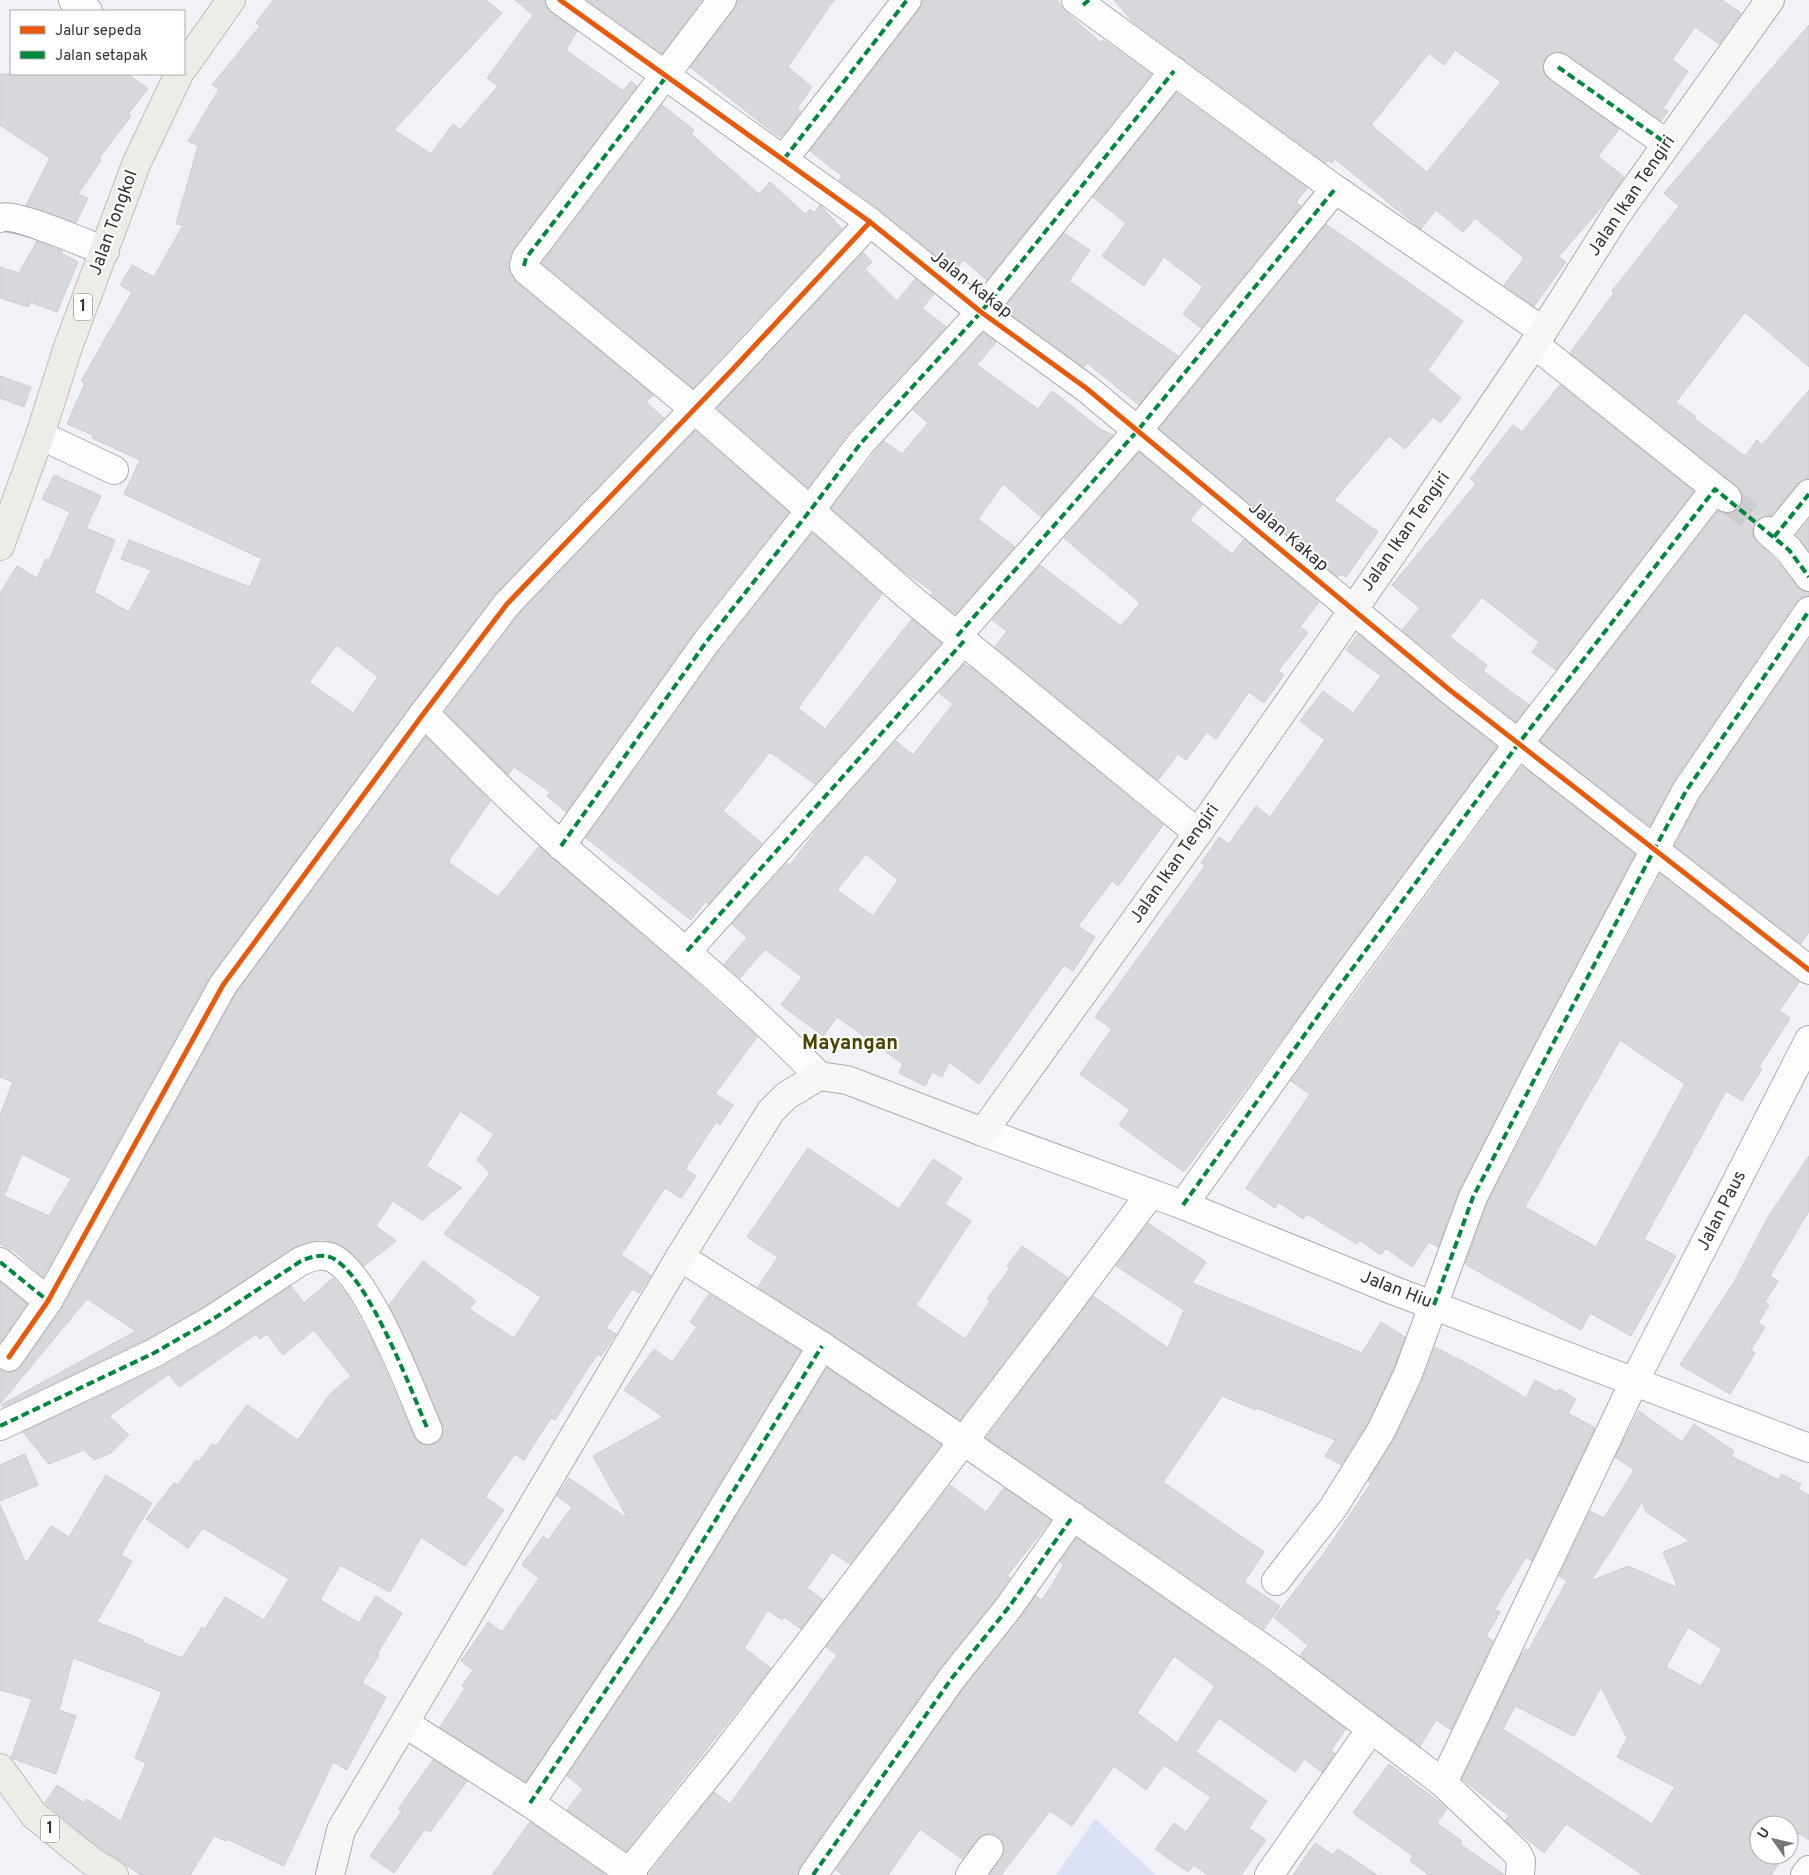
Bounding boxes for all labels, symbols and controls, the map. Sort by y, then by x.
legend [10,10,185,75]
text: Jalur sepeda [55,22,141,41]
text: Jalan setapak [55,47,148,66]
street label: Jalan Ikan Tengiri [1583,131,1681,261]
street label: Jalan Tongkol [84,167,144,279]
street label: Jalan Kakap [925,246,1017,324]
road number: 1 [74,294,92,320]
street label: Jalan Ikan Tengiri [1356,468,1456,596]
street label: Jalan Kakap [1243,497,1333,577]
street label: Jalan Ikan Tengiri [1125,800,1225,928]
district label: Mayangan [802,1031,898,1057]
street label: Jalan Paus [1692,1167,1752,1255]
street label: Jalan Hiu [1357,1266,1435,1314]
north arrow [1749,1815,1799,1865]
road number: 1 [41,1816,59,1842]
text: U [1755,1825,1774,1842]

